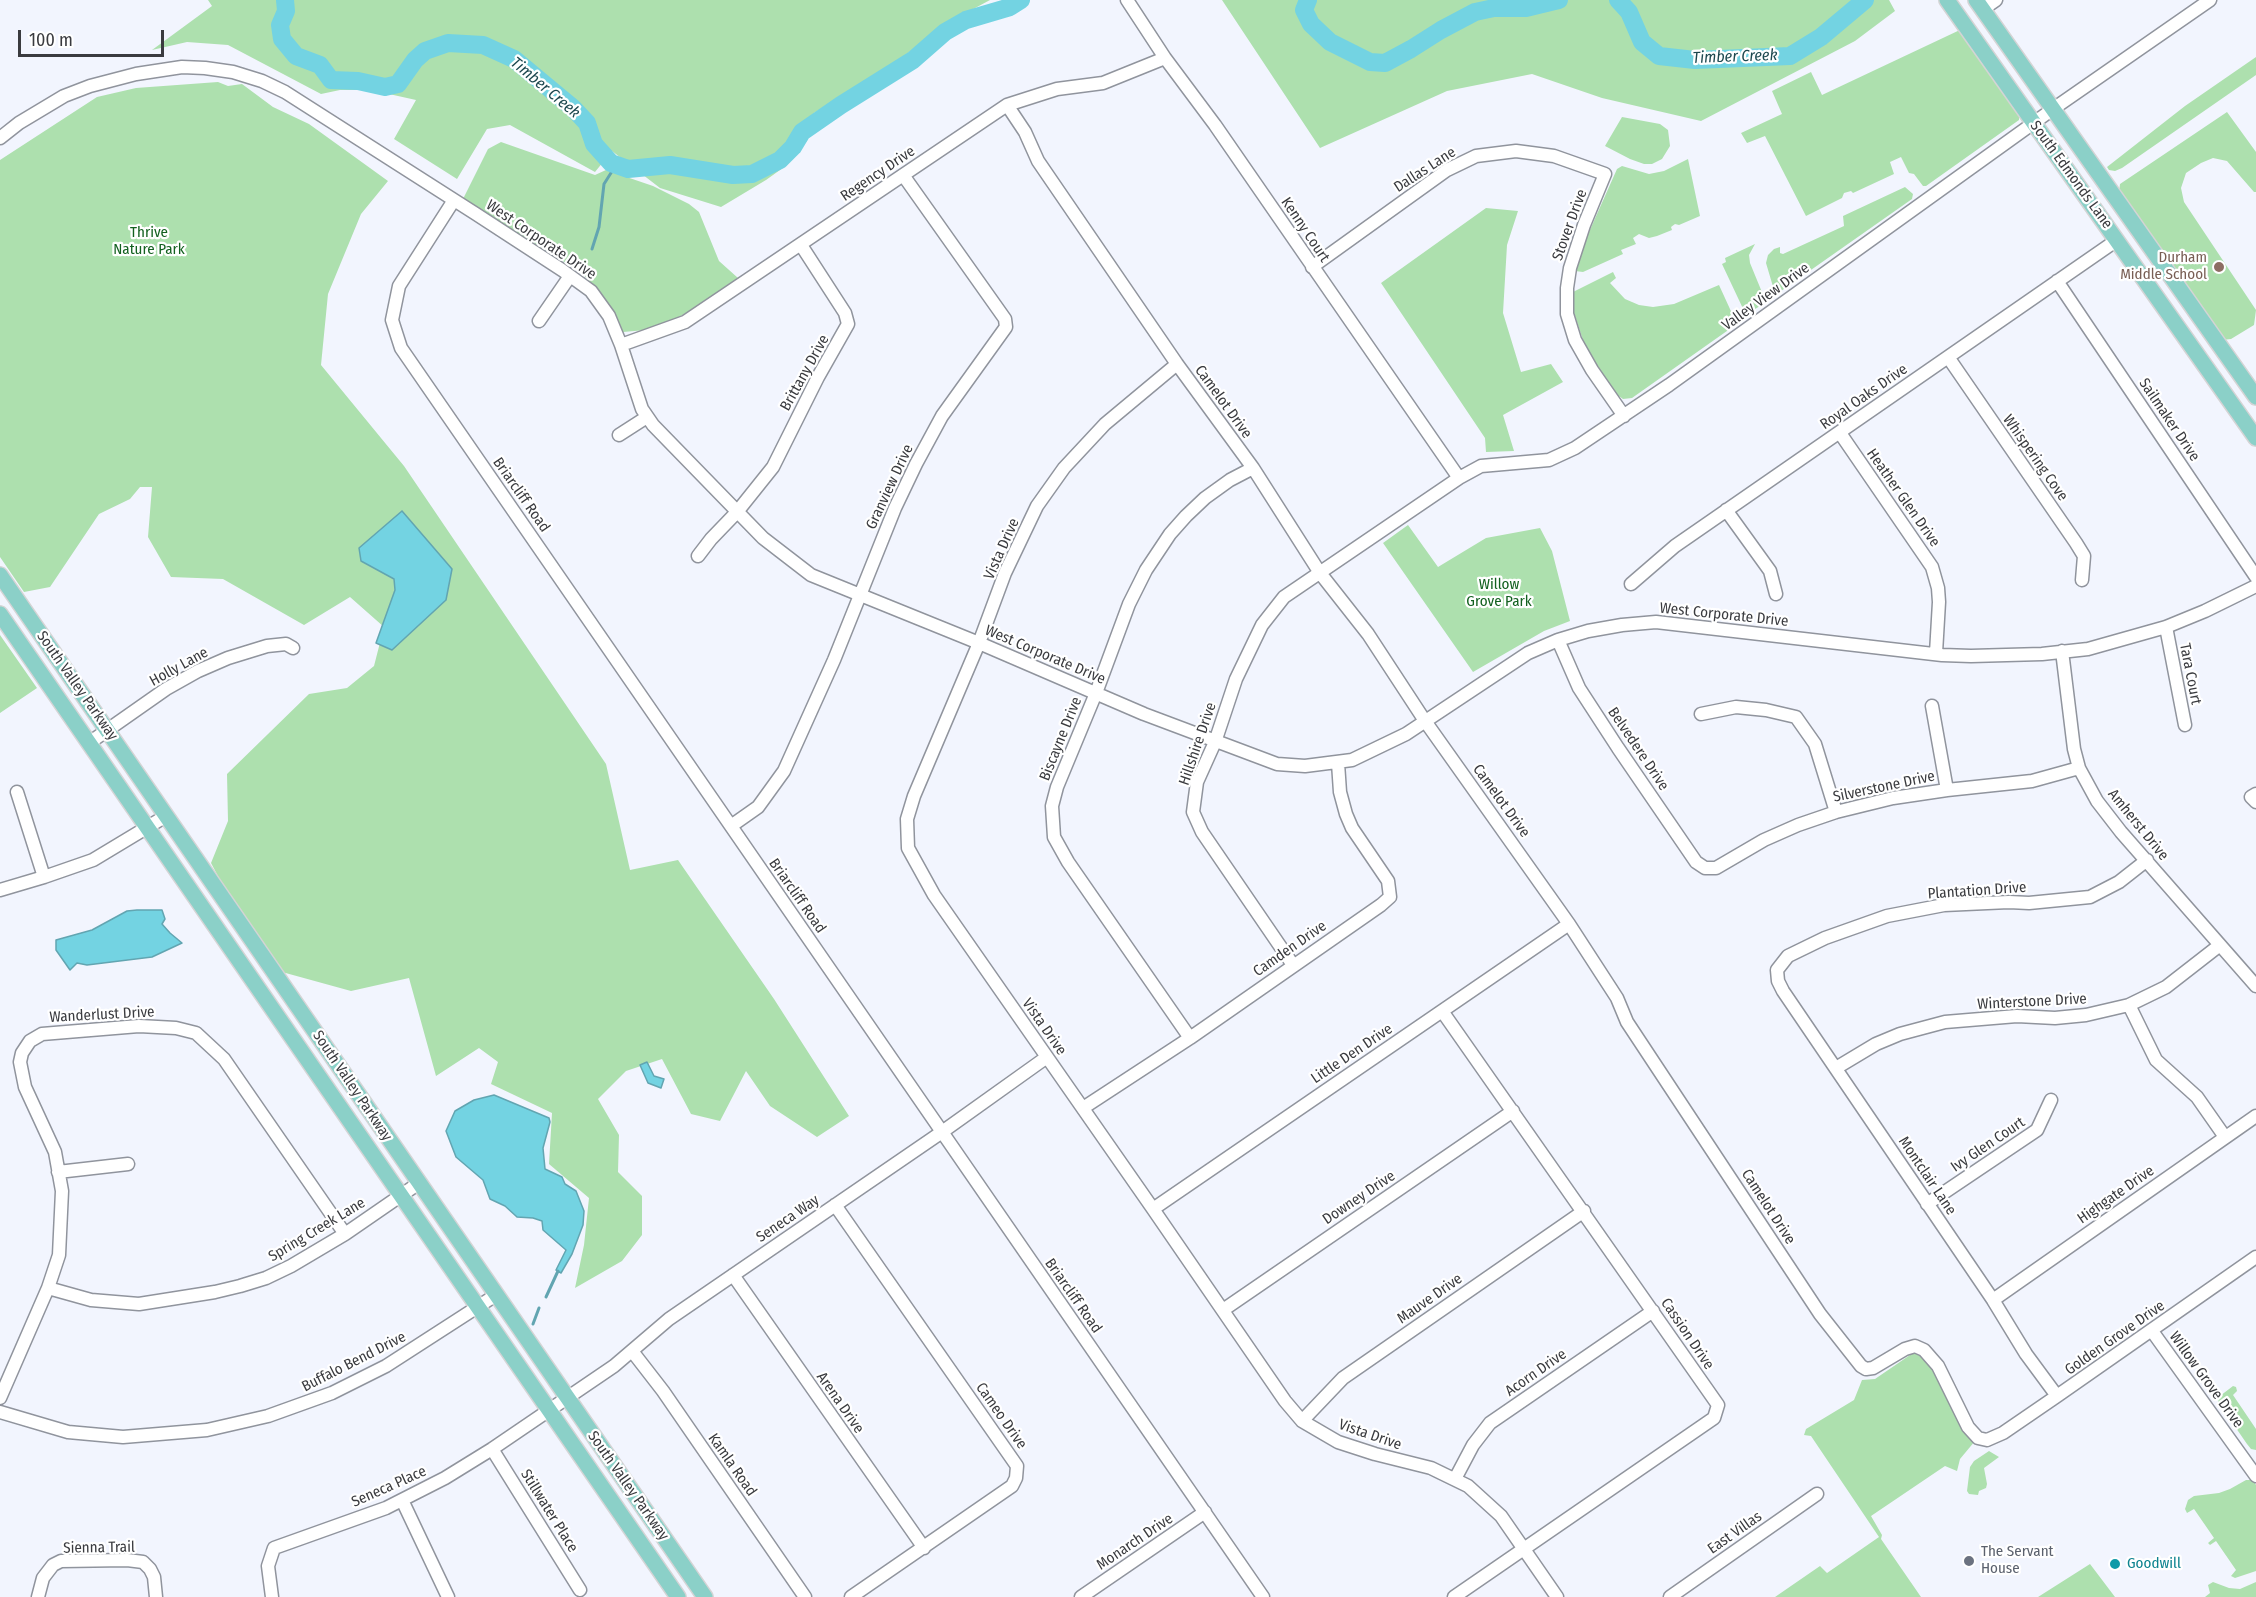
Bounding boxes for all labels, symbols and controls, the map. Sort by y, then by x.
scale bar [21,18,166,56]
text: 100 m [29,29,73,51]
water label: Timber Creek [1692,46,1778,68]
water label: Timber Creek [506,53,584,123]
street label: South Edmonds Lane [2026,118,2116,232]
street label: Regency Drive [837,143,919,205]
street label: Dallas Lane [1391,143,1459,197]
street label: Stover Drive [1549,187,1591,263]
street label: Kenny Court [1277,194,1333,266]
street label: West Corporate Drive [482,196,600,284]
park label: Thrive Nature Park [113,224,185,259]
place label: Durham Middle School [2120,249,2207,284]
street label: Valley View Drive [1719,259,1813,335]
marker: Durham Middle School [2212,260,2226,274]
street label: Brittany Drive [777,332,833,414]
street label: Royal Oaks Drive [1817,360,1911,434]
street label: Camelot Drive [1191,362,1255,442]
street label: Sailmaker Drive [2135,375,2203,465]
street label: Whispering Cove [1999,411,2071,505]
street label: Granview Drive [863,442,917,532]
street label: Heather Glen Drive [1862,445,1944,551]
street label: Briarcliff Road [489,454,553,536]
street label: Vista Drive [981,516,1023,582]
park label: Willow Grove Park [1466,576,1532,611]
street label: West Corporate Drive [1659,599,1789,631]
street label: West Corporate Drive [982,621,1108,689]
street label: South Valley Parkway [33,628,121,744]
street label: Tara Court [2175,642,2205,706]
street label: Holly Lane [147,644,211,690]
street label: Biscayne Drive [1036,694,1086,784]
street label: Hillshire Drive [1175,700,1221,788]
street label: Belvedere Drive [1604,704,1672,794]
street label: Camelot Drive [1469,761,1533,841]
street label: Silverstone Drive [1831,767,1937,807]
street label: Amherst Drive [2104,786,2172,864]
street label: Briarcliff Road [765,855,829,937]
street label: Plantation Drive [1927,879,2027,903]
street label: Camden Drive [1250,917,1330,981]
street label: Winterstone Drive [1977,990,2087,1014]
street label: Vista Drive [1018,995,1070,1059]
street label: Wanderlust Drive [49,1003,155,1027]
street label: Little Den Drive [1308,1020,1396,1088]
street label: South Valley Parkway [308,1027,396,1145]
street label: Ivy Glen Court [1948,1114,2028,1176]
street label: Montclair Lane [1894,1133,1960,1219]
street label: Highgate Drive [2074,1162,2158,1228]
street label: Camelot Drive [1737,1166,1799,1248]
street label: Downey Drive [1319,1167,1399,1229]
street label: Seneca Way [753,1191,823,1247]
street label: Spring Creek Lane [265,1194,369,1266]
street label: Briarcliff Road [1041,1255,1105,1337]
street label: Mauve Drive [1394,1270,1466,1328]
street label: Cassion Drive [1657,1295,1717,1373]
street label: Golden Grove Drive [2062,1297,2168,1379]
street label: Buffalo Bend Drive [299,1328,409,1396]
street label: Willow Grove Drive [2165,1328,2247,1432]
street label: Acorn Drive [1502,1345,1570,1401]
street label: Arena Drive [812,1369,868,1437]
street label: Cameo Drive [972,1379,1030,1453]
street label: Vista Drive [1336,1416,1404,1454]
street label: South Valley Parkway [584,1428,672,1544]
street label: Kamla Road [704,1430,760,1500]
street label: Seneca Place [349,1463,429,1511]
street label: Stillwater Place [516,1466,582,1556]
street label: East Villas [1705,1508,1765,1558]
street label: Monarch Drive [1093,1510,1177,1574]
street label: Sienna Trail [63,1538,135,1558]
place label: The Servant House [1981,1543,2053,1578]
marker: The Servant House [1962,1554,1976,1568]
place label: Goodwill [2127,1555,2181,1573]
marker: Goodwill [2108,1557,2122,1571]

